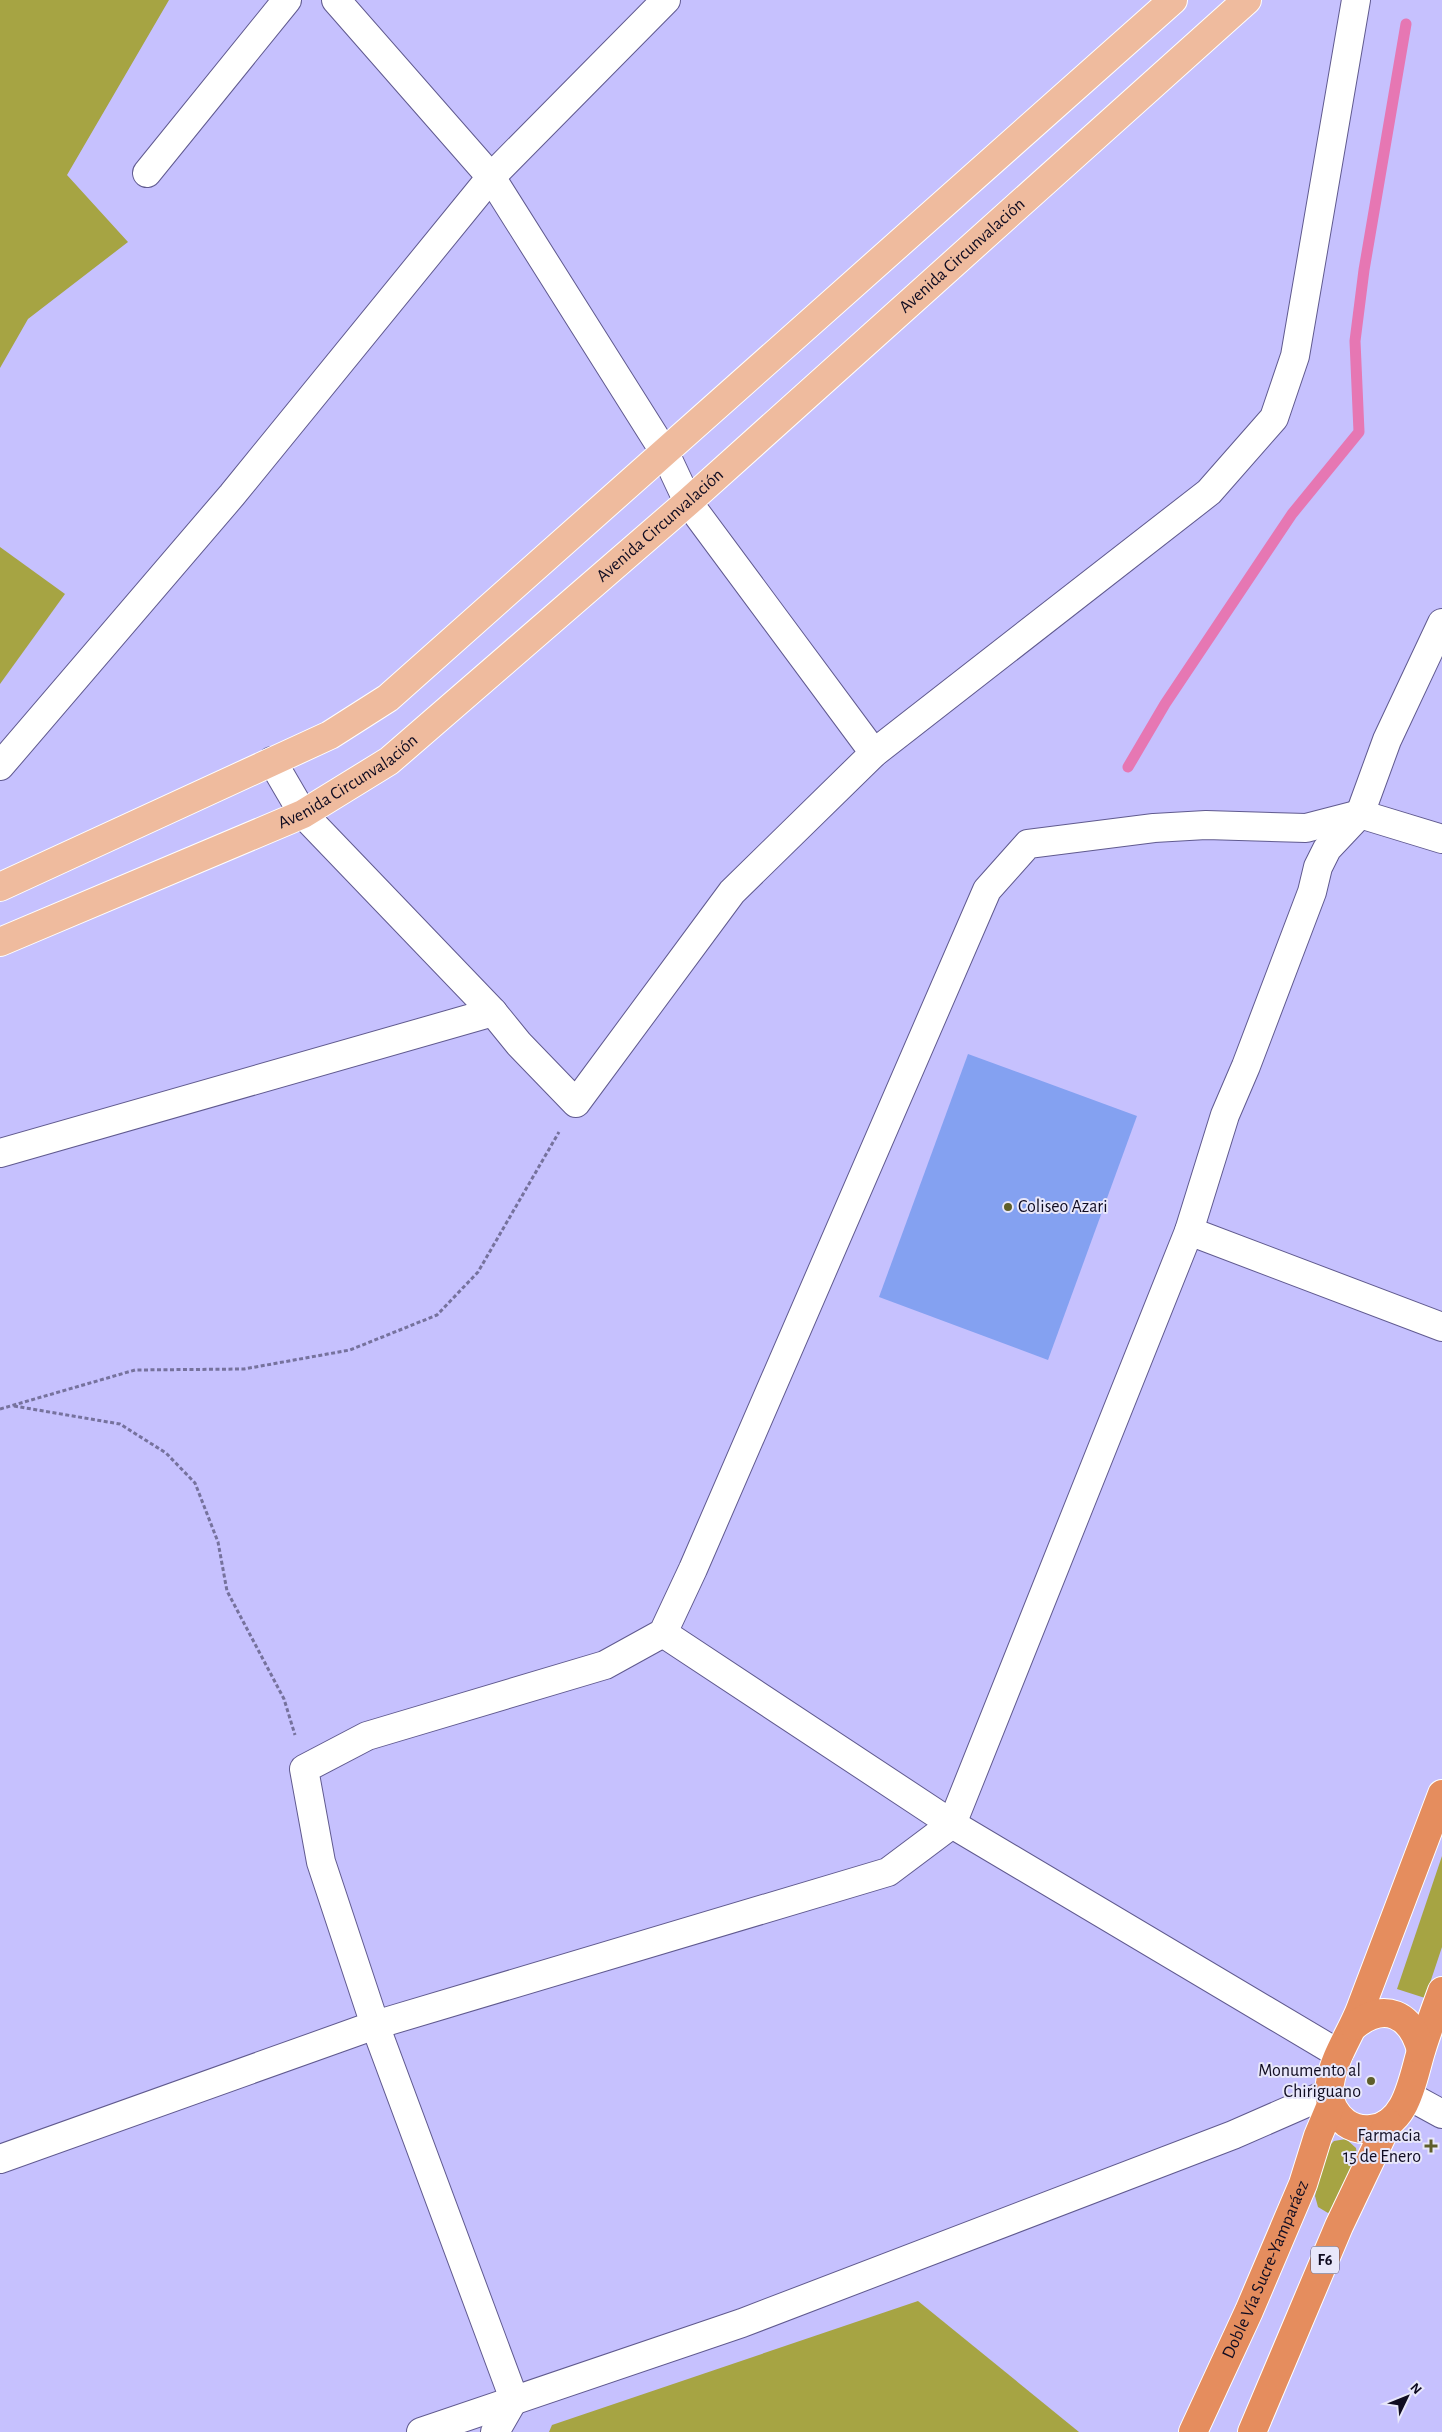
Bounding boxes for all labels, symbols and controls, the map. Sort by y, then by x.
street label: Avenida Circunvalación [896,195,1028,317]
street label: Avenida Circunvalación [593,466,727,586]
street label: Avenida Circunvalación [276,731,421,832]
place label: Coliseo Azari [1018,1198,1108,1216]
marker: Coliseo Azari [1002,1201,1014,1213]
place label: Monumento al Chiriguano [1258,2062,1361,2101]
marker: Monumento al Chiriguano [1365,2075,1377,2087]
place label: Farmacia 15 de Enero [1343,2127,1421,2166]
marker: Farmacia 15 de Enero [1425,2140,1437,2152]
street label: Doble Vía Sucre-Yamparáez [1219,2178,1312,2361]
road number: F6 [1311,2246,1339,2274]
north arrow [1382,2372,1432,2422]
text: N [1407,2380,1424,2397]

